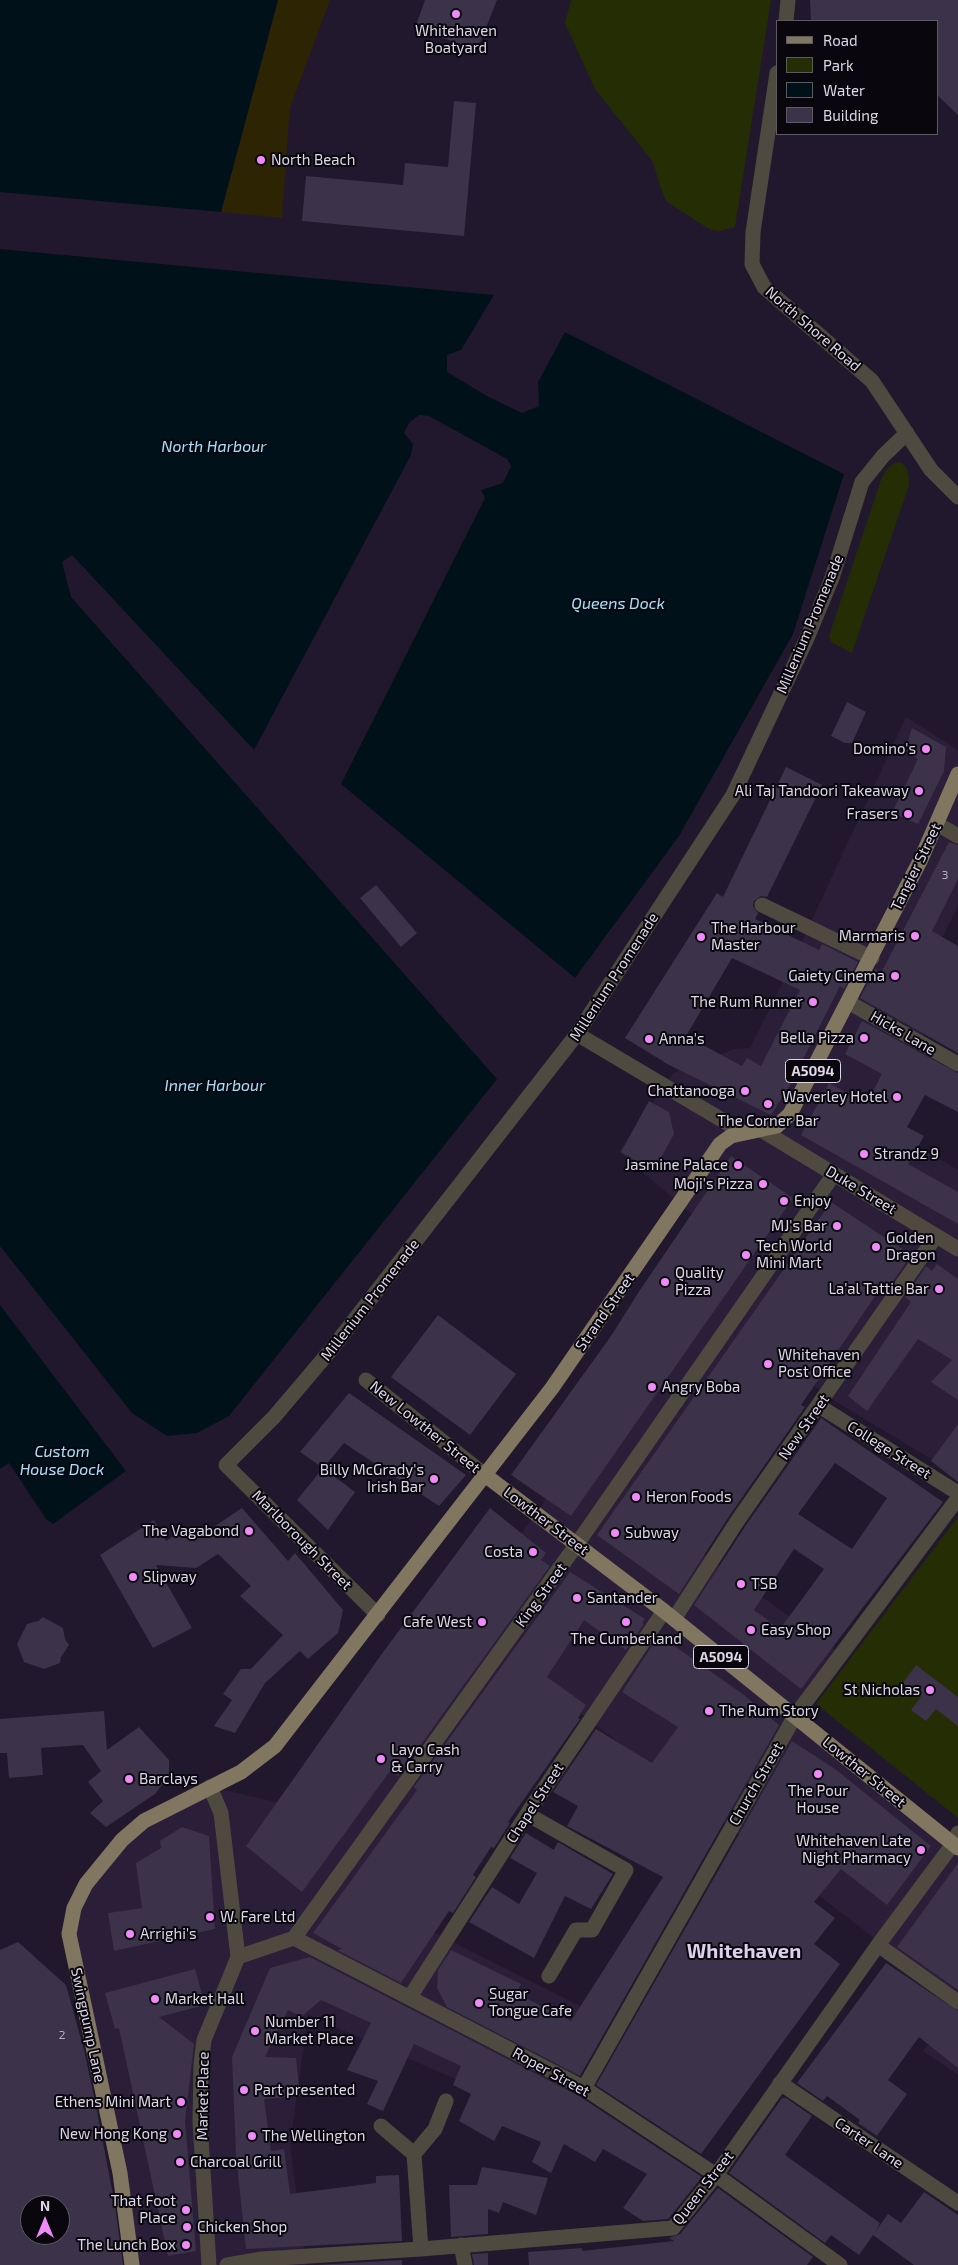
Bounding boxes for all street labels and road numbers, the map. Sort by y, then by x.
street label: North Shore Road [762,283,864,375]
street label: Millenium Promenade [773,552,847,696]
street label: Tangier Street [887,820,945,914]
street label: Millenium Promenade [566,909,662,1045]
street label: Hicks Lane [867,1007,939,1059]
road number: A5094 [786,1060,840,1082]
street label: Duke Street [823,1162,899,1218]
street label: Millenium Promenade [317,1236,423,1364]
street label: Strand Street [572,1270,638,1354]
street label: New Lowther Street [366,1377,484,1477]
street label: New Street [775,1391,833,1463]
street label: College Street [844,1417,934,1483]
street label: Lowther Street [500,1483,592,1559]
street label: Marlborough Street [248,1486,356,1594]
street label: King Street [512,1559,570,1631]
road number: A5094 [694,1645,748,1668]
street label: Lowther Street [819,1733,909,1811]
street label: Church Street [725,1739,787,1829]
street label: Chapel Street [502,1760,568,1846]
street label: Swingpump Lane [67,1966,109,2084]
street label: Roper Street [509,2043,593,2101]
street label: Market Place [193,2051,213,2141]
street label: Carter Lane [831,2114,907,2172]
street label: Queen Street [669,2148,737,2228]

